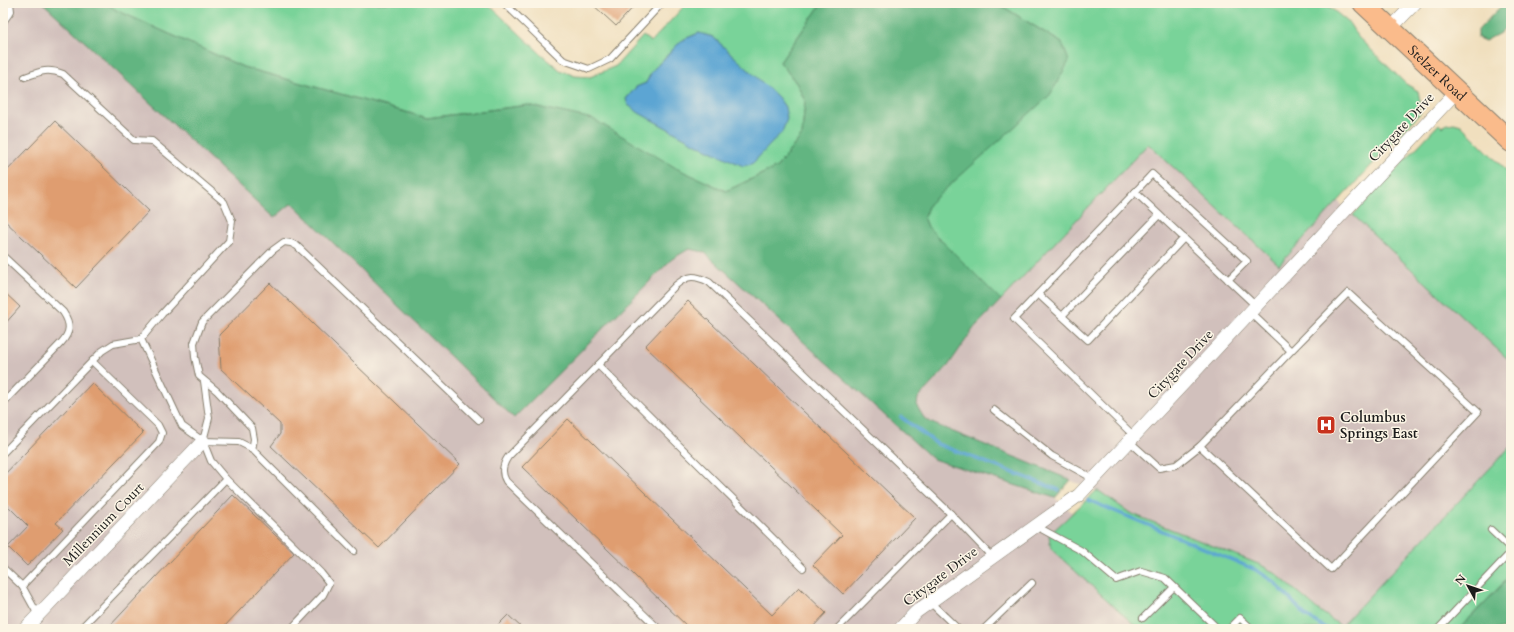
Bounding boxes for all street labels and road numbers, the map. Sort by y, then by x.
street label: Stelzer Road [1404,41,1471,106]
street label: Citygate Drive [1364,88,1439,166]
street label: Citygate Drive [1143,325,1218,403]
street label: Millennium Court [59,478,149,570]
street label: Citygate Drive [899,542,981,611]

